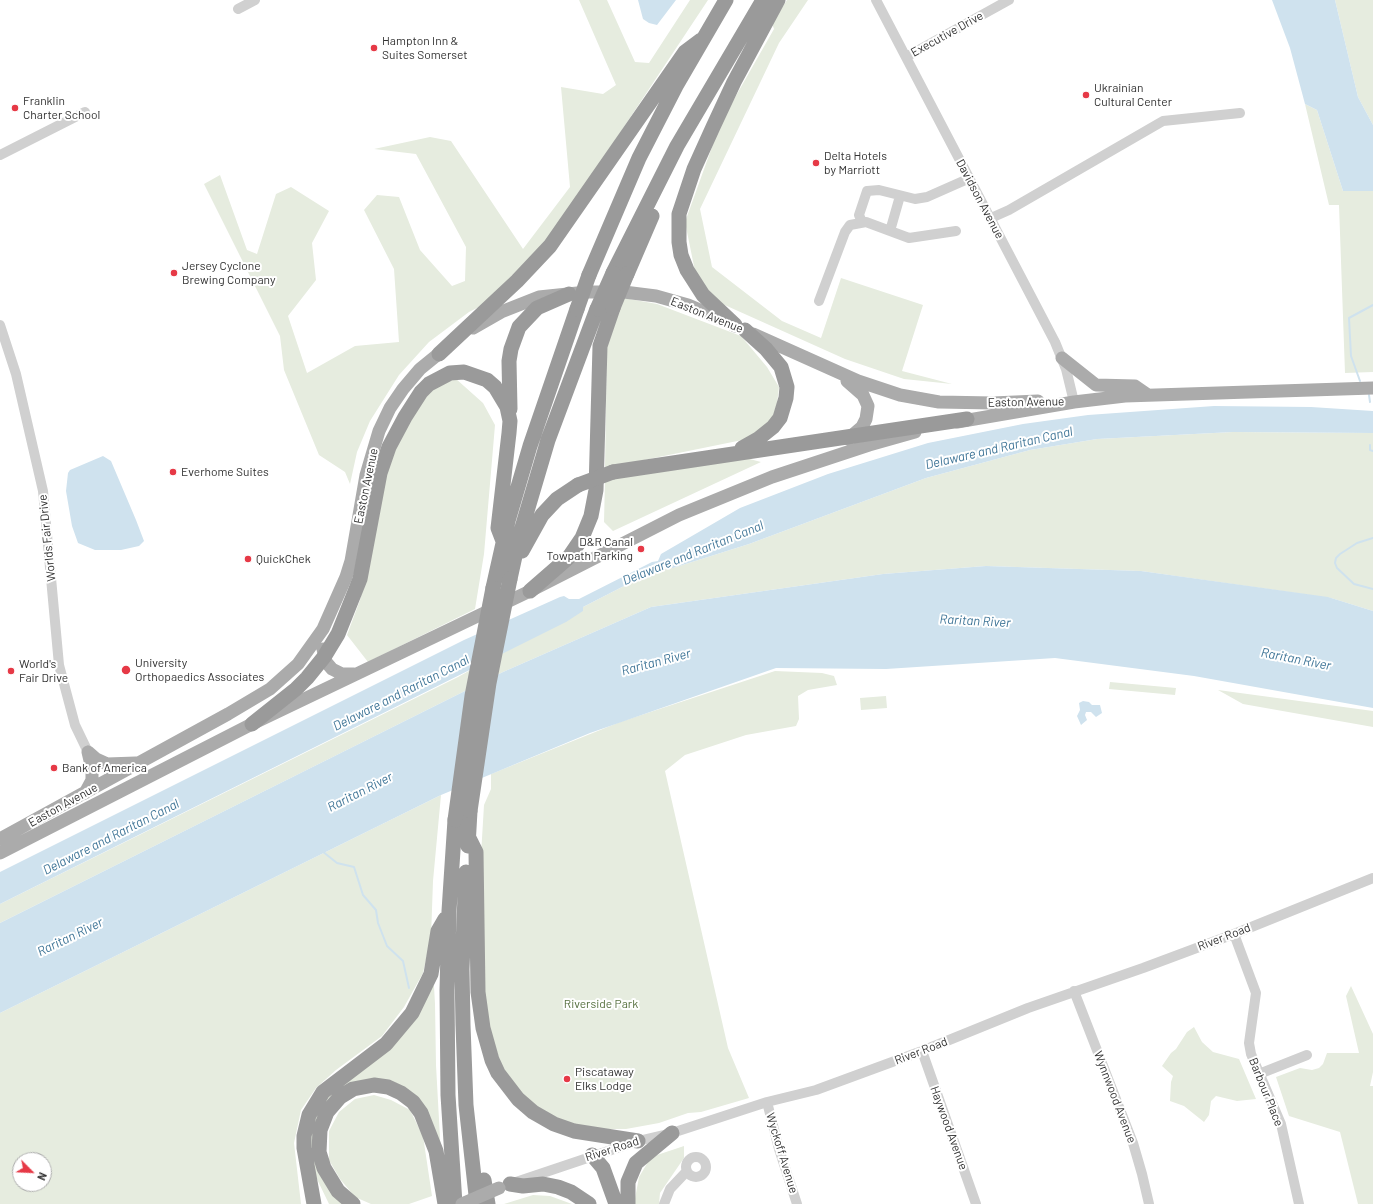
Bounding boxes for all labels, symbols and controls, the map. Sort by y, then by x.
street label: Executive Drive [908,8,986,60]
place label: Hampton Inn & Suites Somerset [382,34,468,62]
marker: Hampton Inn & Suites Somerset [369,43,379,53]
place label: Ukrainian Cultural Center [1094,81,1172,109]
marker: Ukrainian Cultural Center [1081,90,1091,100]
place label: Franklin Charter School [23,94,100,122]
marker: Franklin Charter School [10,103,20,113]
place label: Delta Hotels by Marriott [824,149,887,177]
street label: Davidson Avenue [953,157,1007,241]
marker: Delta Hotels by Marriott [811,158,821,168]
place label: Jersey Cyclone Brewing Company [182,259,275,287]
marker: Jersey Cyclone Brewing Company [169,268,179,278]
street label: Easton Avenue [669,294,745,336]
street label: Easton Avenue [987,394,1065,410]
water label: Delaware and Raritan Canal [924,423,1074,473]
street label: Easton Avenue [351,447,381,525]
place label: Everhome Suites [181,465,269,479]
marker: Everhome Suites [168,467,178,477]
street label: Worlds Fair Drive [35,494,59,582]
water label: Delaware and Raritan Canal [620,518,766,588]
place label: D&R Canal Towpath Parking [547,535,633,563]
marker: D&R Canal Towpath Parking [636,544,646,554]
place label: QuickChek [256,552,311,566]
marker: QuickChek [243,554,253,564]
water label: Raritan River [939,611,1011,631]
water label: Raritan River [620,645,692,679]
water label: Raritan River [1260,645,1332,673]
water label: Delaware and Raritan Canal [330,652,472,734]
place label: University Orthopaedics Associates [135,656,264,684]
place label: World's Fair Drive [19,657,68,685]
marker: University Orthopaedics Associates [120,664,132,676]
marker: World's Fair Drive [6,666,16,676]
place label: Bank of America [62,761,147,775]
marker: Bank of America [49,763,59,773]
water label: Raritan River [325,769,395,815]
street label: Easton Avenue [26,780,100,830]
water label: Delaware and Raritan Canal [40,796,182,878]
water label: Raritan River [35,914,105,960]
street label: River Road [1195,920,1253,954]
park label: Riverside Park [564,997,638,1011]
street label: River Road [892,1034,950,1068]
street label: Wynnwood Avenue [1091,1049,1139,1145]
street label: Barbour Place [1246,1056,1286,1128]
place label: Piscataway Elks Lodge [575,1065,634,1093]
marker: Piscataway Elks Lodge [562,1074,572,1084]
street label: Haywood Avenue [927,1084,971,1172]
street label: Wyckoff Avenue [763,1111,801,1195]
street label: River Road [583,1134,641,1164]
north arrow [12,1152,52,1192]
text: N [35,1171,50,1183]

